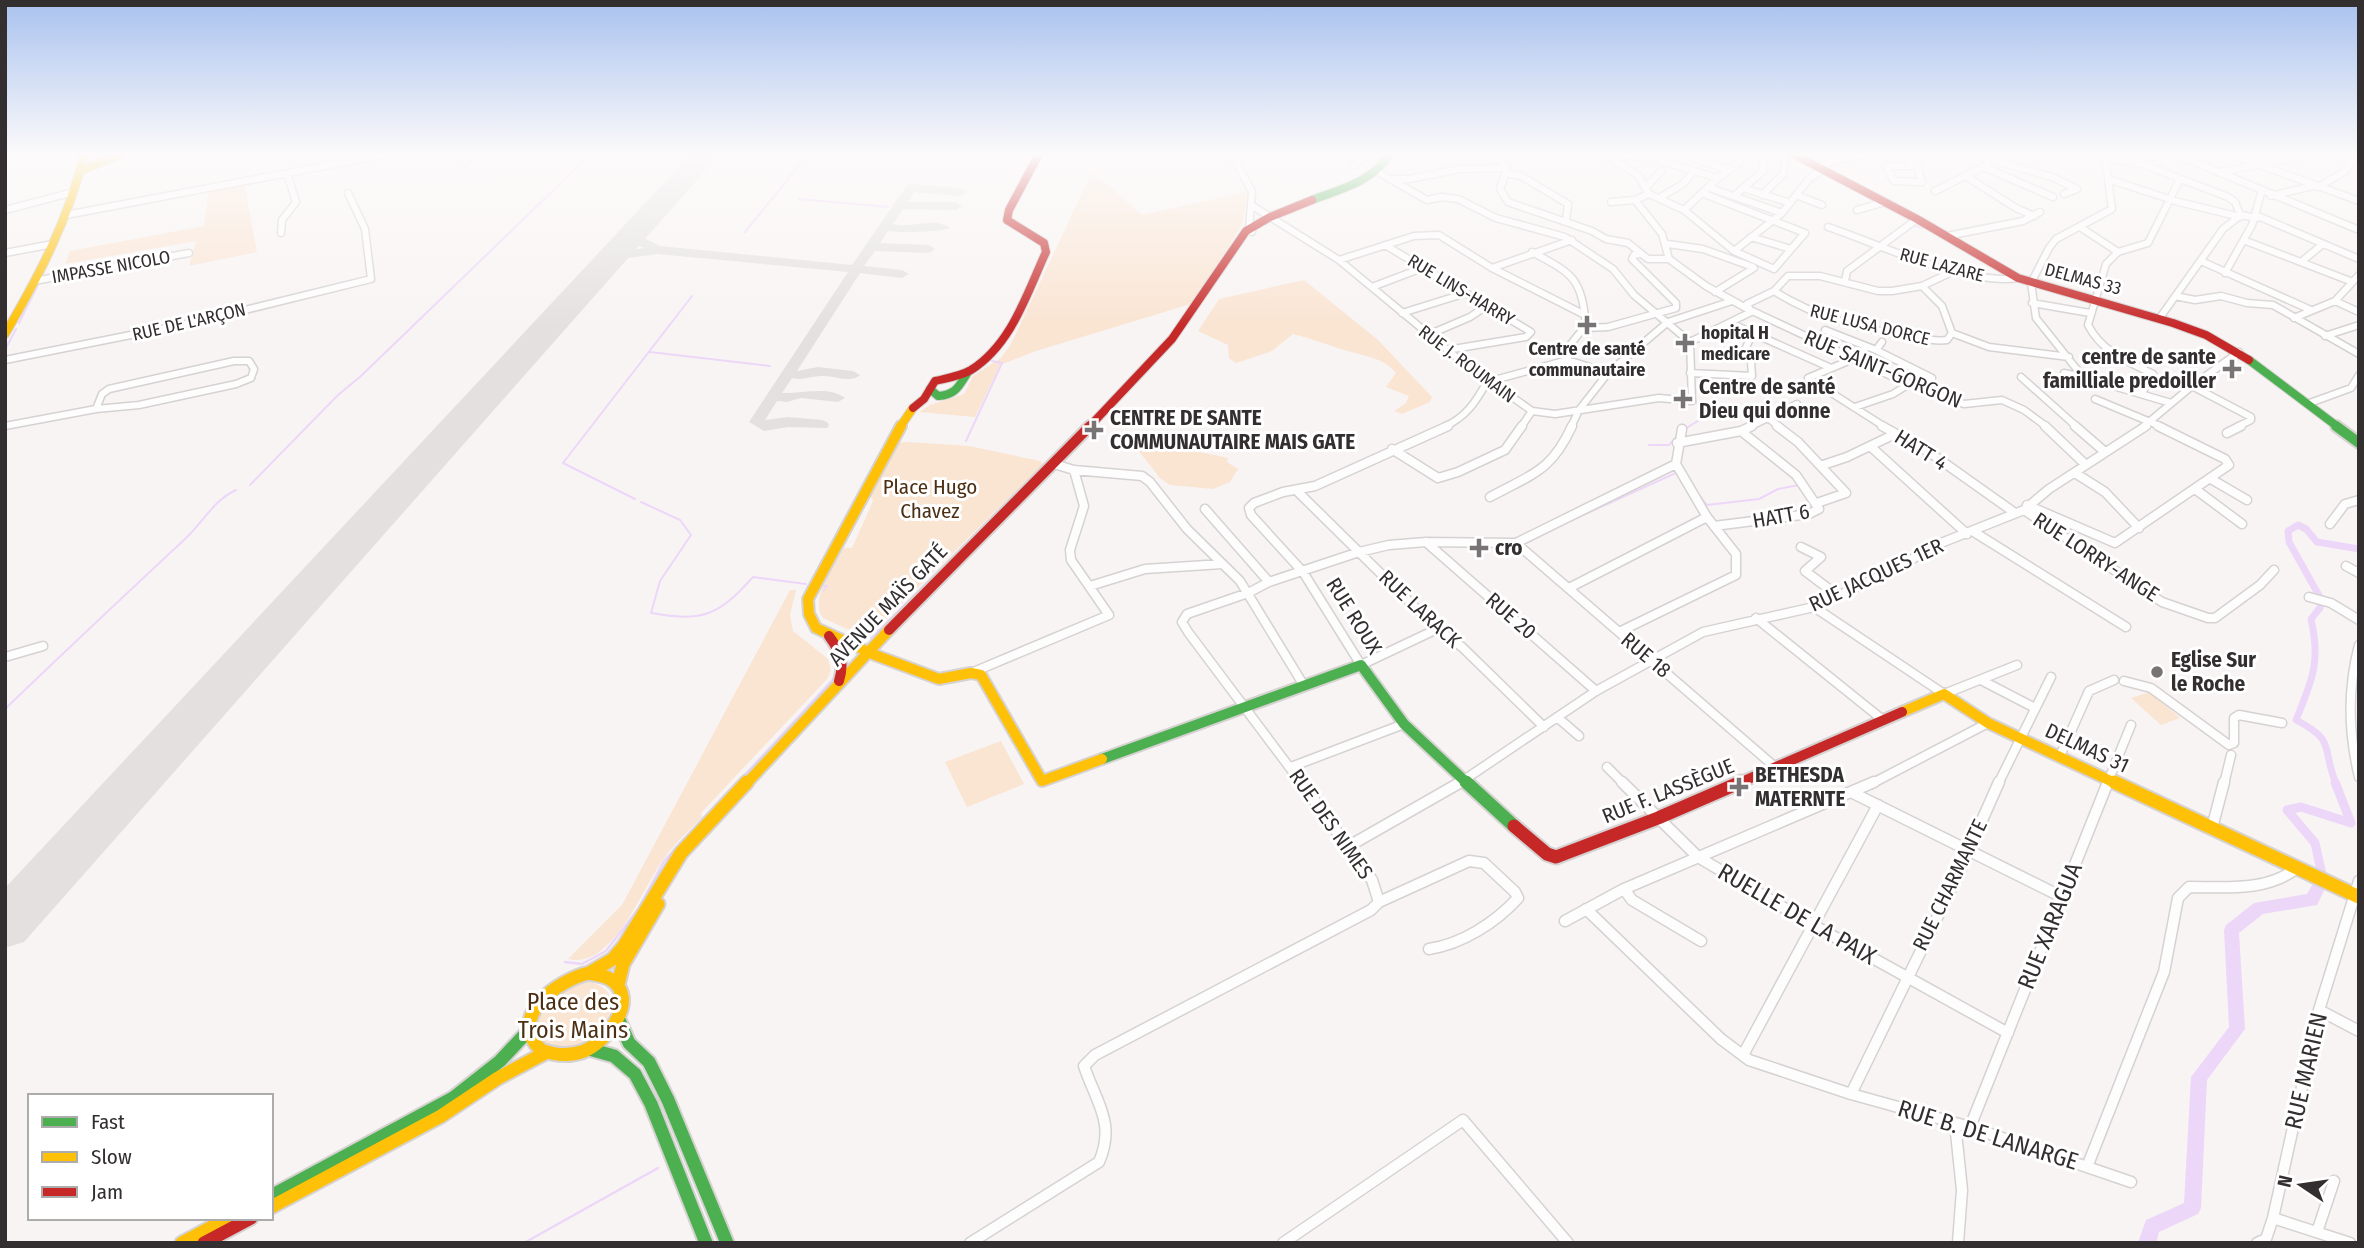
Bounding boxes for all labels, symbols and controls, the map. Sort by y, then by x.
street label: RUE LAZARE [1897,243,1987,287]
street label: IMPASSE NICOLO [50,246,172,288]
street label: RUE LINS-HARRY [1404,250,1518,331]
street label: DELMAS 33 [2042,258,2124,300]
street label: RUE DE L'ARÇON [130,298,248,346]
street label: RUE LUSA DORCE [1808,300,1932,350]
marker: Centre de santé communautaire [1577,315,1597,335]
street label: RUE J. ROUMAIN [1414,321,1520,407]
place label: hopital H medicare [1701,322,1770,365]
street label: RUE SAINT-GORGON [1800,324,1966,414]
marker: hopital H medicare [1675,333,1695,353]
place label: Centre de santé communautaire [1529,338,1645,381]
place label: centre de sante familliale predoiller [2043,344,2216,394]
marker: centre de sante familliale predoiller [2222,359,2242,379]
place label: Centre de santé Dieu qui donne [1699,374,1836,424]
marker: Centre de santé Dieu qui donne [1673,389,1693,409]
place label: CENTRE DE SANTE COMMUNAUTAIRE MAIS GATE [1110,405,1355,455]
marker: CENTRE DE SANTE COMMUNAUTAIRE MAIS GATE [1084,420,1104,440]
street label: HATT 4 [1890,424,1952,476]
park label: Place Hugo Chavez [883,474,977,524]
street label: HATT 6 [1750,498,1812,534]
street label: RUE LORRY-ANGE [2028,507,2164,607]
street label: RUE JACQUES 1ER [1805,532,1948,617]
place label: cro [1495,535,1522,561]
street label: AVENUE MAÏS GATÉ [823,538,953,671]
marker: cro [1469,538,1489,558]
street label: RUE LARACK [1374,564,1467,654]
street label: RUE ROUX [1320,573,1388,660]
street label: RUE 20 [1480,587,1542,645]
street label: RUE 18 [1616,627,1676,683]
place label: Eglise Sur le Roche [2171,647,2256,697]
marker: Eglise Sur le Roche [2149,664,2165,680]
street label: DELMAS 31 [2041,717,2133,779]
street label: RUE F. LASSÈGUE [1598,753,1738,829]
place label: BETHESDA MATERNTE [1755,762,1845,812]
street label: RUE DES NIMES [1283,764,1379,884]
marker: BETHESDA MATERNTE [1729,777,1749,797]
street label: RUE CHARMANTE [1907,815,1993,955]
street label: RUELLE DE LA PAIX [1713,857,1881,971]
street label: RUE XARAGUA [2012,858,2088,993]
park label: Place des Trois Mains [518,988,628,1044]
street label: RUE MARIEN [2279,1010,2333,1132]
legend [28,1094,273,1220]
street label: RUE B. DE LANARGE [1895,1094,2081,1176]
text: Fast [91,1109,125,1135]
text: Slow [91,1144,132,1170]
north arrow [2266,1150,2336,1220]
text: N [2272,1173,2297,1189]
text: Jam [91,1179,123,1205]

